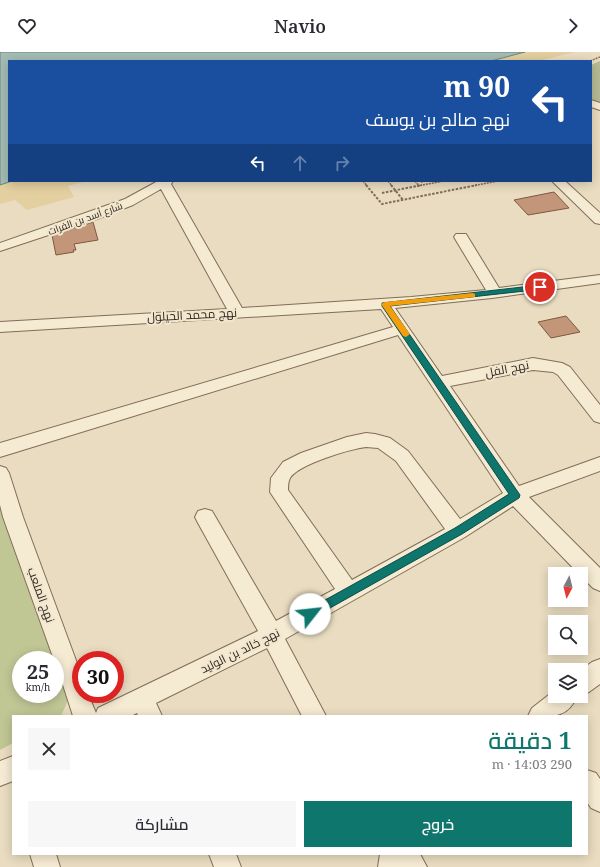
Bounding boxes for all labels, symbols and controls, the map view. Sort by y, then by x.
text: Navio [274,14,326,38]
icon: heart [16,15,38,37]
icon: forward [562,15,584,37]
text: 90 m [443,67,510,105]
icon: left [524,76,576,128]
text: نهج صالح بن يوسف [365,107,510,131]
icon: left [247,152,269,174]
icon: ahead [289,152,311,174]
icon: right [331,152,353,174]
street label: شارع أسد بن الفرات [46,198,124,238]
pin [523,270,557,304]
icon: arrive [529,276,551,298]
street label: نهج محمد الحيلول [146,304,237,325]
street label: نهج الفل [484,356,530,381]
street label: نهج الملعب [24,565,59,625]
north arrow [548,567,588,607]
map controls [548,567,588,703]
position arrow [289,593,331,635]
button: search [548,615,588,655]
street label: نهج خالد بن الوليد [197,624,282,677]
speed limit sign: 30 [72,651,124,703]
text: 25 [27,658,49,685]
button: layers [548,663,588,703]
text: km/h [26,680,50,694]
text: 1 دقيقة [488,723,572,756]
button: close [28,728,70,770]
text: 290 m · 14:03 [492,755,572,773]
button: مشاركة [28,801,296,847]
button: خروج [304,801,572,847]

